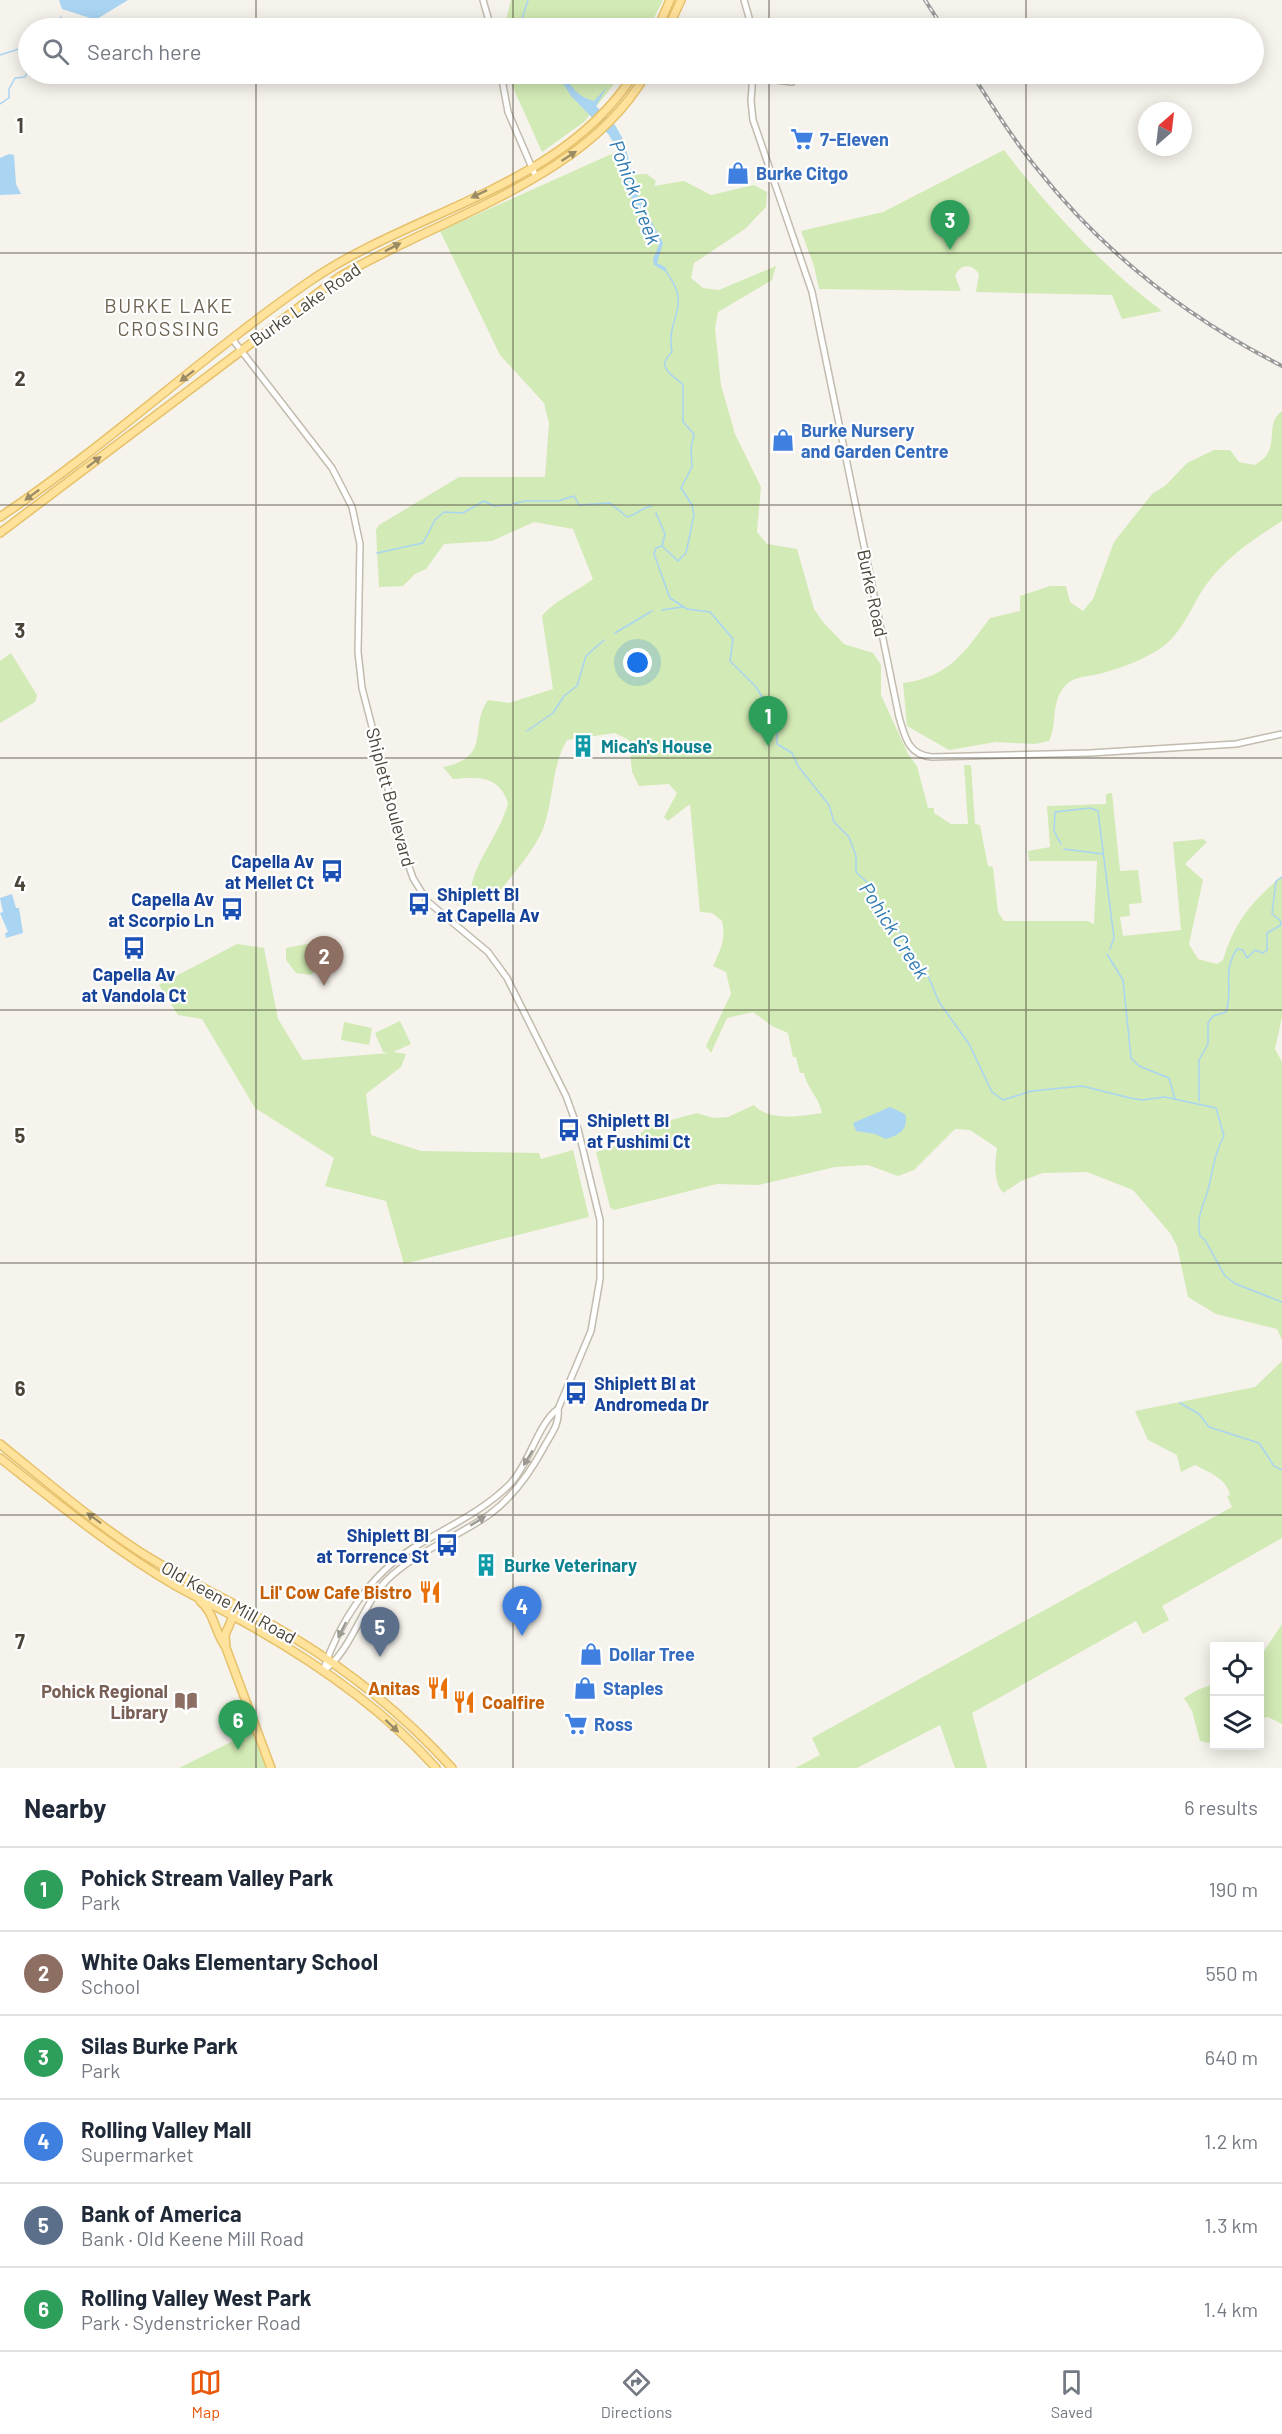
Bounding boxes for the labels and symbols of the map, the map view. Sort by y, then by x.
north arrow [1138,102,1192,156]
text: 1 [16,113,24,137]
supermarket icon: 7-Eleven [789,126,815,152]
place label: 7-Eleven [820,128,889,150]
water label: Pohick Creek [605,136,667,248]
one-way arrow [561,151,577,162]
shop icon: Burke Citgo [725,160,751,186]
place label: Burke Citgo [756,162,848,184]
one-way arrow [471,190,488,199]
pin: 3 [930,200,970,250]
one-way arrow [385,242,402,252]
street label: Burke Lake Road [245,258,365,350]
district label: BURKE LAKE CROSSING [104,293,234,340]
text: 2 [14,366,26,390]
one-way arrow [179,370,194,382]
place label: Burke Nursery and Garden Centre [801,419,949,462]
shop icon: Burke Nursery and Garden Centre [770,427,796,453]
one-way arrow [87,456,102,468]
one-way arrow [24,489,40,501]
street label: Burke Road [853,547,893,639]
text: 3 [15,618,25,642]
your location [623,648,652,677]
pin: 1 [748,696,788,746]
street label: Shiplett Boulevard [362,725,420,869]
building icon: Micah's House [570,733,596,759]
place label: Micah's House [601,735,712,757]
place label: Capella Av at Mellet Ct [225,850,314,893]
bus stop icon: Capella Av at Mellet Ct [319,858,345,884]
text: 4 [14,871,26,895]
water label: Pohick Creek [855,877,935,983]
place label: Shiplett Bl at Capella Av [437,883,540,926]
place label: Capella Av at Scorpio Ln [108,888,214,931]
bus stop icon: Shiplett Bl at Capella Av [406,891,432,917]
bus stop icon: Capella Av at Scorpio Ln [219,896,245,922]
bus stop icon: Capella Av at Vandola Ct [121,935,147,961]
pin: 2 [304,936,344,986]
place label: Capella Av at Vandola Ct [82,963,186,1006]
place label: Shiplett Bl at Fushimi Ct [587,1109,691,1152]
bus stop icon: Shiplett Bl at Fushimi Ct [556,1117,582,1143]
text: 5 [15,1123,26,1147]
place label: Shiplett Bl at Andromeda Dr [594,1372,709,1415]
text: 6 [15,1376,26,1400]
bus stop icon: Shiplett Bl at Andromeda Dr [563,1380,589,1406]
one-way arrow [523,1450,533,1467]
one-way arrow [86,1513,101,1525]
one-way arrow [469,1517,486,1527]
place label: Shiplett Bl at Torrence St [317,1524,429,1567]
bus stop icon: Shiplett Bl at Torrence St [434,1532,460,1558]
building icon: Burke Veterinary [473,1552,499,1578]
place label: Burke Veterinary [504,1554,637,1576]
street label: Old Keene Mill Road [158,1556,300,1648]
restaurant icon: Lil' Cow Cafe Bistro [417,1579,443,1605]
place label: Lil' Cow Cafe Bistro [260,1581,412,1603]
pin: 4 [502,1586,542,1636]
pin: 5 [360,1608,400,1657]
one-way arrow [337,1621,347,1638]
text: 7 [15,1629,25,1653]
shop icon: Dollar Tree [578,1641,604,1667]
place label: Dollar Tree [609,1643,695,1665]
restaurant icon: Anitas [425,1675,451,1701]
shop icon: Staples [572,1675,598,1701]
place label: Anitas [368,1677,420,1699]
place label: Staples [603,1677,663,1699]
place label: Pohick Regional Library [41,1680,168,1723]
library icon: Pohick Regional Library [173,1688,199,1714]
restaurant icon: Coalfire [451,1689,477,1715]
place label: Coalfire [482,1691,545,1713]
pin: 6 [218,1700,258,1750]
supermarket icon: Ross [563,1711,589,1737]
place label: Ross [594,1713,633,1735]
one-way arrow [384,1719,399,1732]

